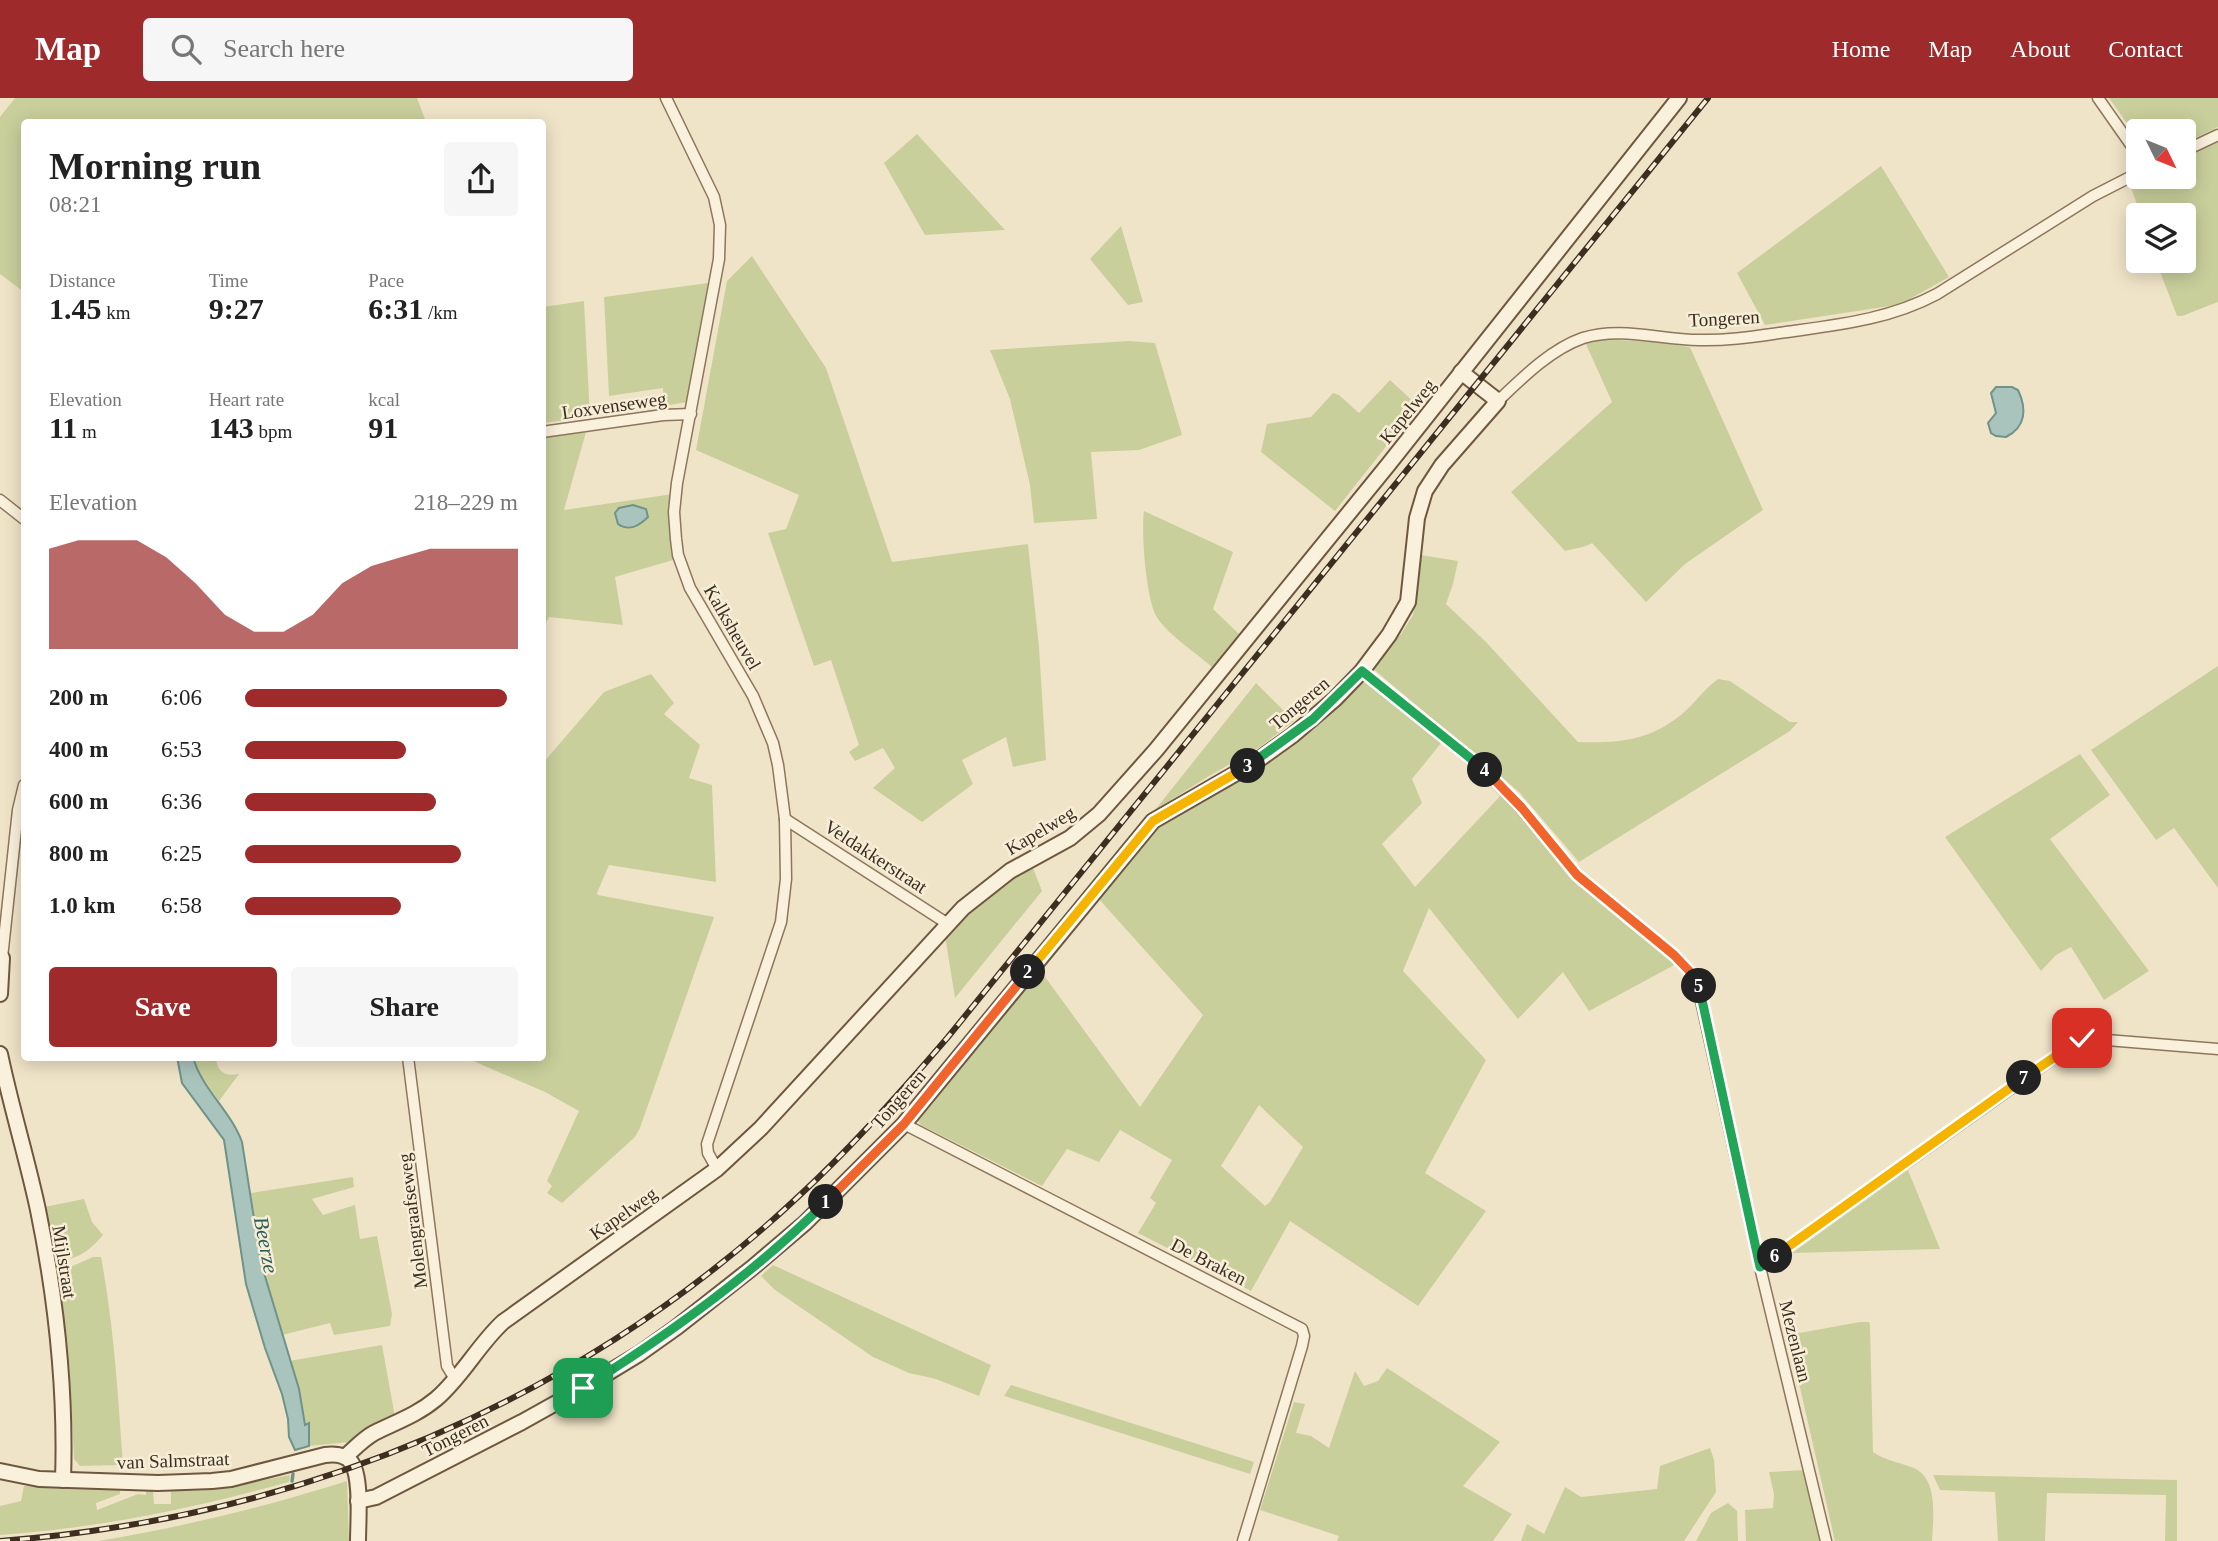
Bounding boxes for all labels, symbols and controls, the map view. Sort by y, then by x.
search box [143,18,633,81]
icon: search [167,30,205,68]
text: Map [35,31,101,67]
text: Search here [223,34,345,63]
text: Home [1832,36,1890,62]
text: Map [1928,36,1972,62]
text: About [2010,36,2070,62]
text: Contact [2108,36,2183,62]
north arrow [2126,119,2196,189]
map controls [2126,119,2196,273]
button: share [444,142,518,216]
text: Morning run [49,145,261,187]
text: 08:21 [49,192,101,217]
button: layers [2126,203,2196,273]
text: Distance [49,270,115,291]
text: Time [209,270,248,291]
text: Pace [368,270,404,291]
text: 1.45 [49,292,102,325]
text: 9:27 [209,292,264,325]
text: 6:31 [368,292,423,325]
text: km [102,302,131,323]
text: /km [423,302,458,323]
street label: Tongeren [1688,306,1761,331]
street label: Kapelweg [1375,374,1440,448]
street label: Loxvenseweg [560,388,668,423]
text: Elevation [49,389,122,410]
text: Heart rate [209,389,284,410]
text: kcal [368,389,400,410]
text: 11 [49,411,77,444]
text: 143 [209,411,254,444]
text: 91 [368,411,398,444]
text: m [77,421,97,442]
text: bpm [254,421,292,442]
text: Elevation [49,490,137,515]
text: 218–229 m [414,490,518,515]
street label: Kalksheuvel [700,581,765,674]
street label: Tongeren [1265,672,1334,734]
text: 200 m [49,685,108,710]
text: 6:06 [161,685,202,710]
text: 400 m [49,737,108,762]
text: 6:53 [161,737,202,762]
pin: 3 [1230,748,1266,784]
pin: 4 [1468,752,1502,788]
text: 3 [1243,755,1252,776]
text: 4 [1480,759,1489,780]
text: 600 m [49,789,108,814]
text: 6:36 [161,789,202,814]
street label: Kapelweg [1002,801,1079,859]
street label: Veldakkerstraat [820,815,932,898]
text: 800 m [49,841,108,866]
text: 6:25 [161,841,202,866]
text: 1.0 km [49,893,115,918]
text: 6:58 [161,893,202,918]
pin: 2 [1010,954,1046,990]
text: 2 [1023,961,1032,982]
button: Save [49,967,277,1047]
button: Share [291,967,518,1047]
pin: 5 [1682,968,1716,1004]
text: 5 [1694,975,1703,996]
pin [2052,1008,2112,1068]
icon: check [2063,1019,2101,1057]
pin: 7 [2007,1060,2042,1096]
street label: Tongeren [867,1065,930,1133]
text: 7 [2019,1067,2028,1088]
street label: Molengraafseweg [394,1152,431,1290]
street label: Kapelweg [586,1182,661,1244]
pin: 1 [808,1184,844,1220]
text: 1 [821,1191,830,1212]
water label: Beerze [249,1215,283,1275]
street label: Mijlstraat [48,1224,81,1301]
street label: De Braken [1168,1234,1250,1290]
pin: 6 [1758,1238,1792,1274]
text: 6 [1770,1245,1779,1266]
street label: Mezenlaan [1775,1298,1816,1385]
pin [553,1358,613,1418]
icon: arrive [564,1369,602,1407]
street label: Tongeren [419,1410,492,1461]
street label: van Salmstraat [116,1448,230,1473]

